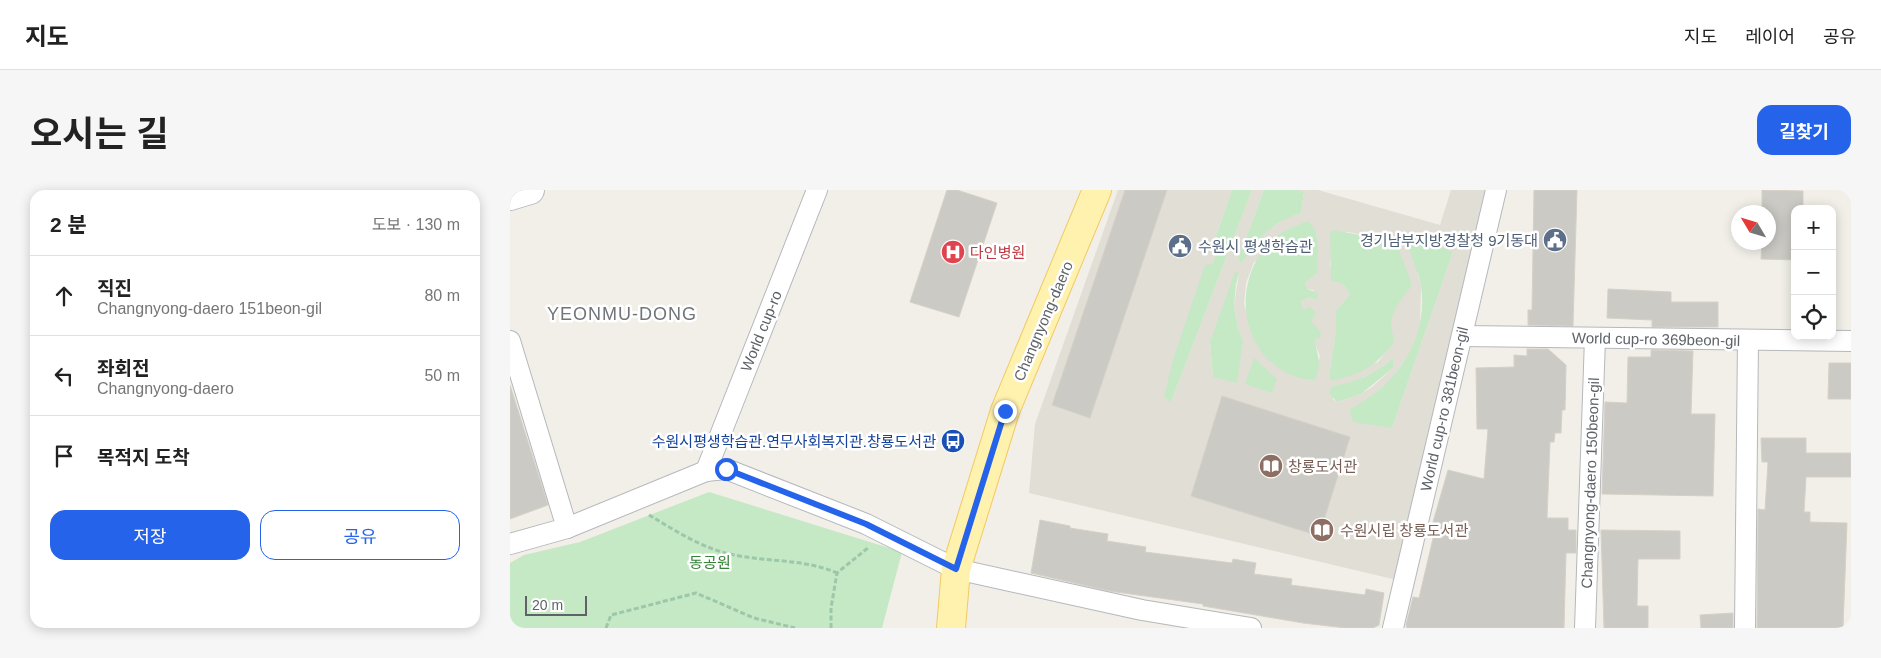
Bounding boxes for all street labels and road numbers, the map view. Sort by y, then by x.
street label: Changnyong-daero [1010,259,1076,383]
street label: World cup-ro [737,288,785,374]
street label: World cup-ro 381beon-gil [1417,325,1471,493]
street label: World cup-ro 369beon-gil [1572,329,1740,349]
street label: Changnyong-daero 150beon-gil [1578,377,1602,589]

